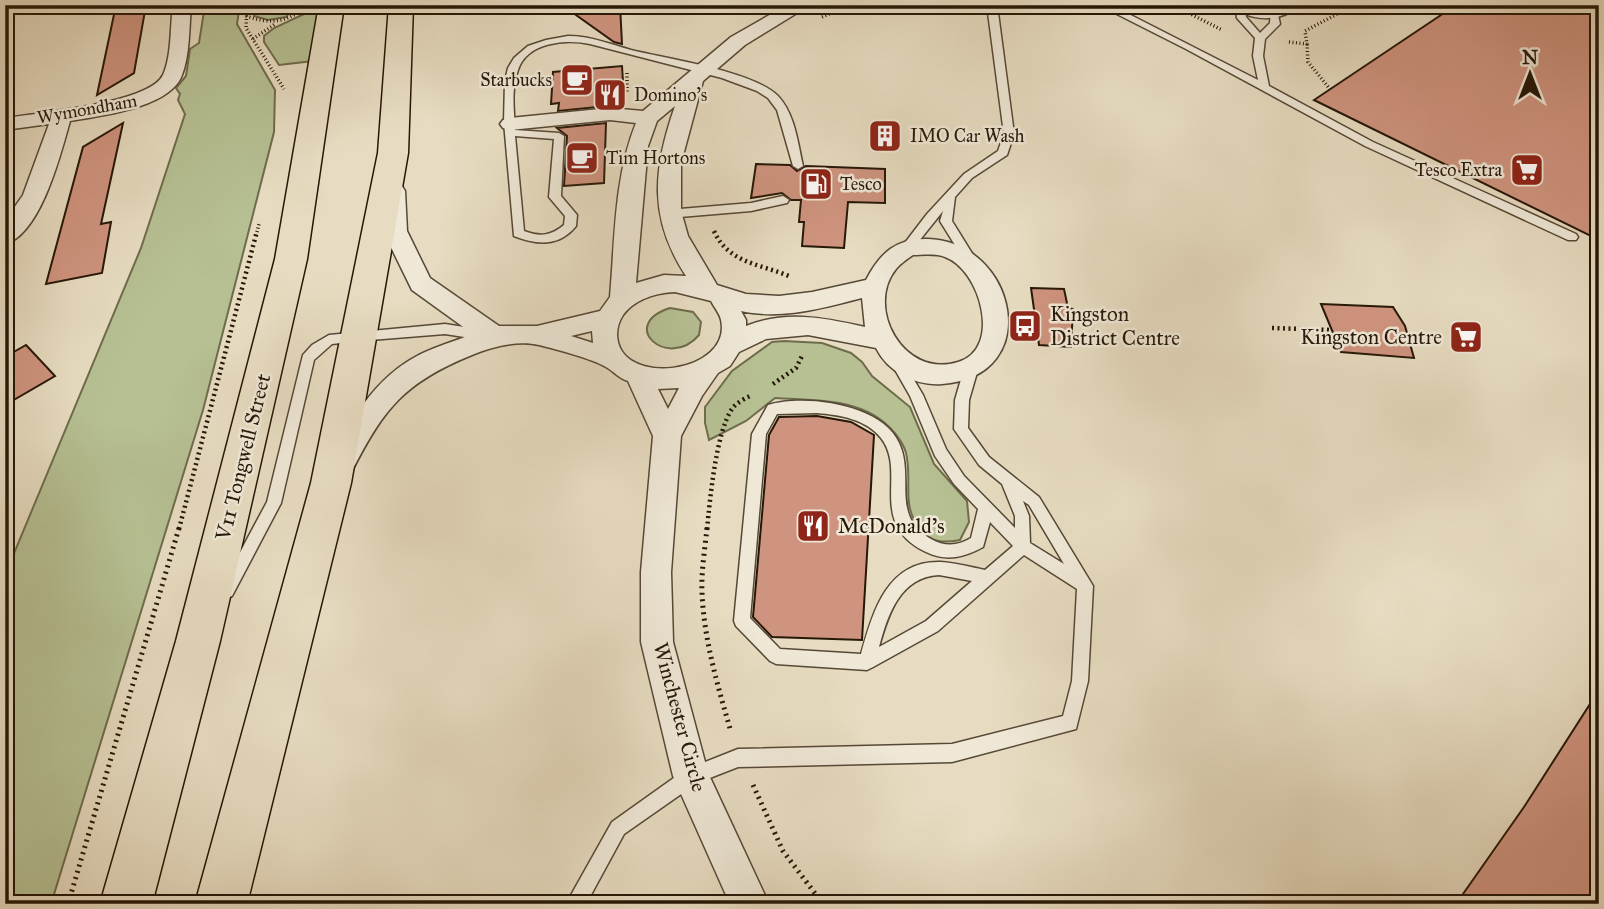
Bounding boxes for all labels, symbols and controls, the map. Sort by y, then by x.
north arrow [1496,38,1566,108]
text: N [1522,46,1538,69]
cafe icon: Starbucks [558,61,596,99]
place label: Starbucks [480,69,552,91]
restaurant icon: Domino's [591,76,629,114]
place label: Domino's [634,84,707,106]
street label: Wymondham [35,89,139,129]
building icon: IMO Car Wash [866,117,904,155]
place label: IMO Car Wash [910,125,1025,147]
cafe icon: Tim Hortons [563,139,601,177]
place label: Tim Hortons [606,147,705,169]
supermarket icon: Tesco Extra [1508,151,1546,189]
place label: Tesco Extra [1415,159,1502,181]
fuel station icon: Tesco [797,165,835,203]
place label: Tesco [840,173,882,195]
place label: Kingston District Centre [1050,301,1180,351]
bus stop icon: Kingston District Centre [1006,307,1044,345]
supermarket icon: Kingston Centre [1447,318,1485,356]
place label: Kingston Centre [1300,324,1442,350]
street label: V11 Tongwell Street [209,370,276,544]
restaurant icon: McDonald's [794,507,832,545]
place label: McDonald's [838,513,945,539]
street label: Winchester Circle [648,639,712,795]

